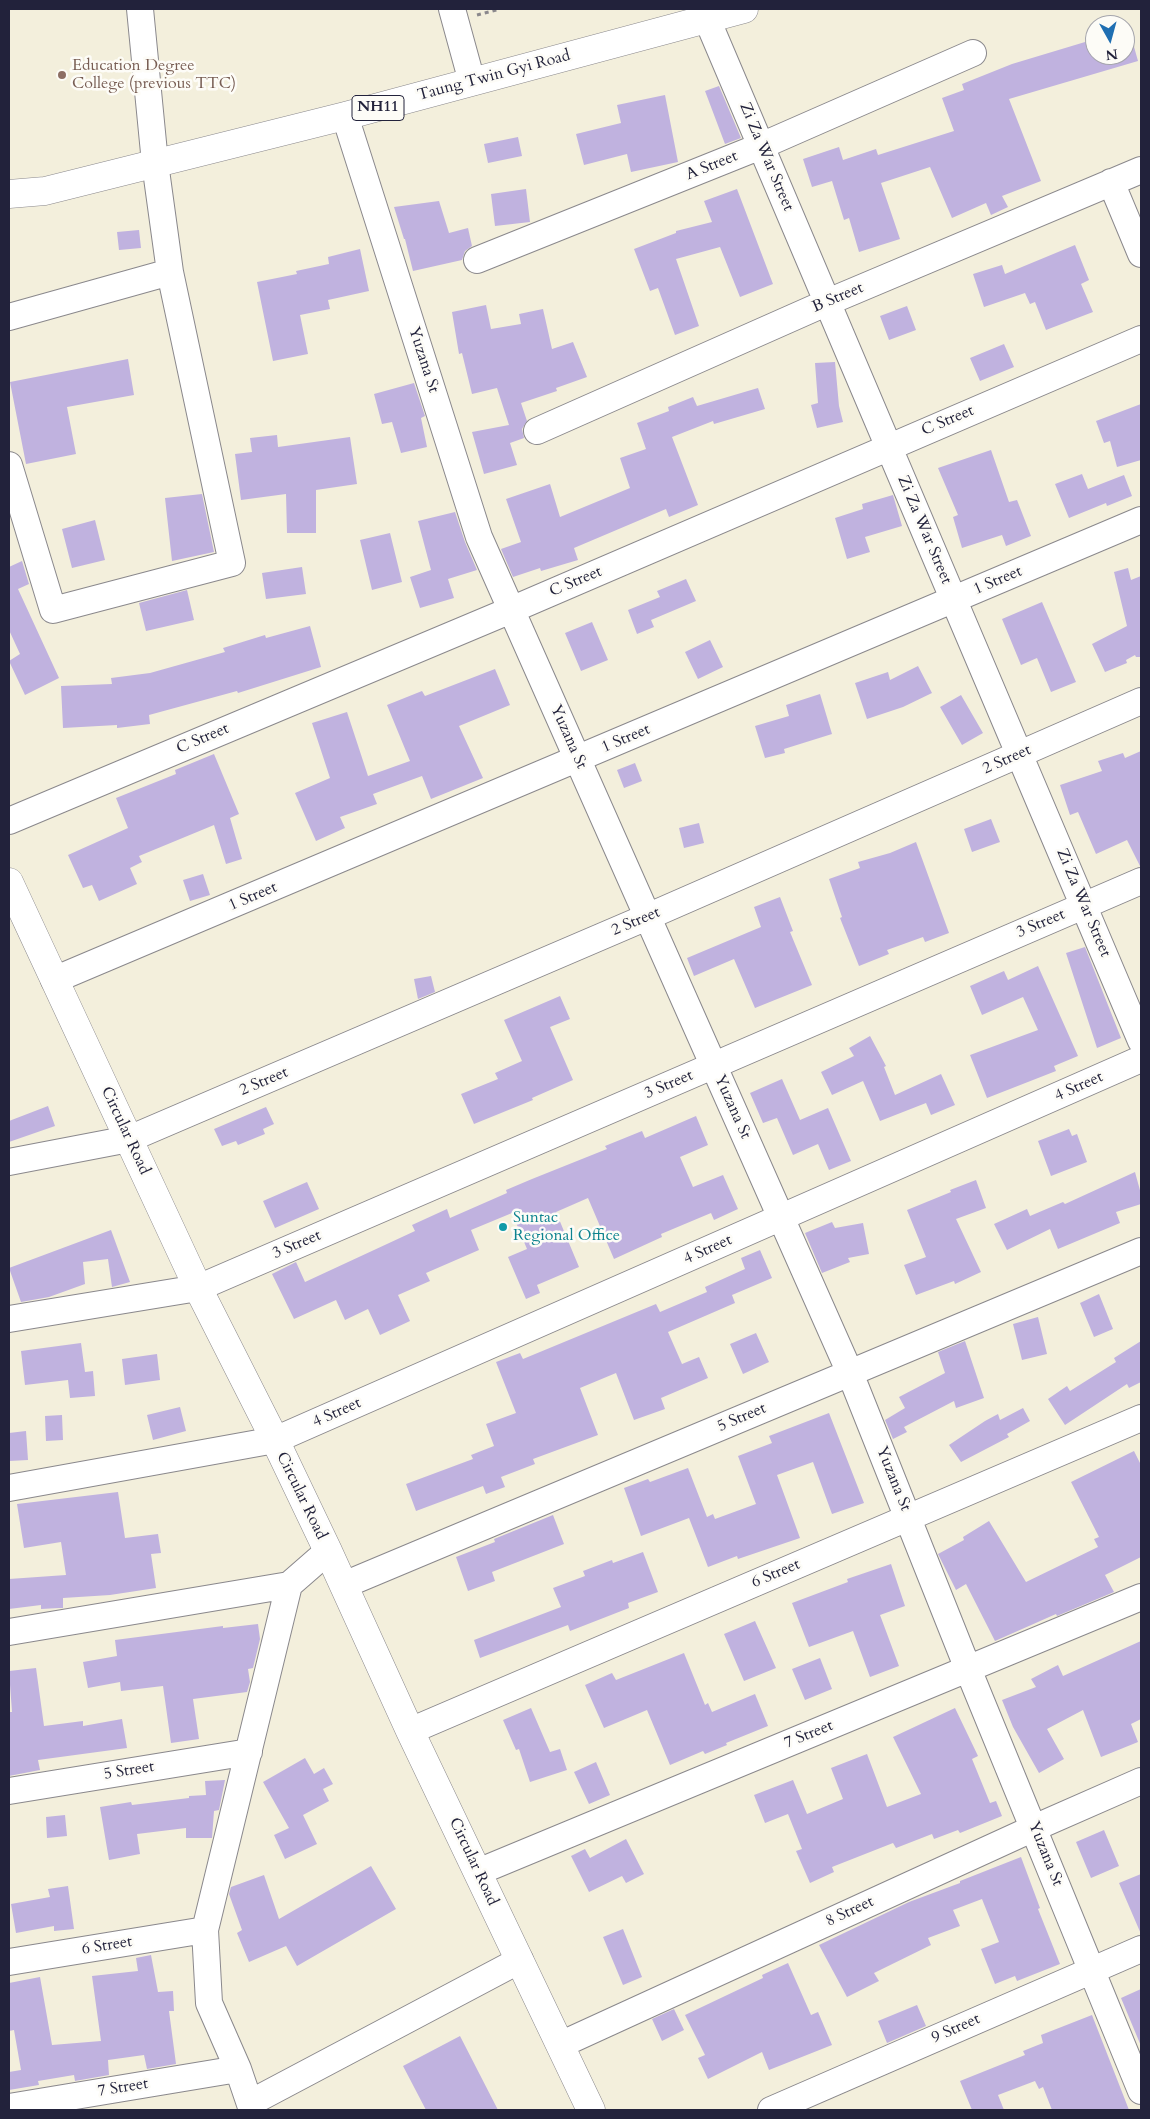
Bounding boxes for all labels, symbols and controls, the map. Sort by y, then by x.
north arrow [1085,15,1135,65]
text: N [1105,44,1119,65]
street label: Taung Twin Gyi Road [416,46,572,106]
place label: Education Degree College (previous TTC) [72,56,236,94]
marker: Education Degree College (previous TTC) [56,69,68,81]
road number: NH11 [352,96,404,120]
street label: Zi Za War Street [734,100,798,214]
street label: A Street [683,147,741,185]
street label: B Street [810,279,866,317]
street label: Yuzana St [403,325,443,395]
street label: C Street [919,401,977,441]
street label: Zi Za War Street [892,473,956,587]
street label: C Street [547,562,605,602]
street label: 1 Street [971,562,1025,600]
street label: Yuzana St [545,702,591,772]
street label: C Street [174,719,232,759]
street label: 1 Street [599,720,653,758]
street label: 2 Street [980,741,1034,779]
street label: Zi Za War Street [1051,846,1115,960]
street label: 1 Street [226,878,280,916]
street label: 2 Street [609,903,663,941]
street label: 3 Street [1014,905,1068,943]
street label: 2 Street [237,1063,291,1101]
street label: 3 Street [642,1066,696,1104]
street label: 4 Street [1052,1068,1106,1106]
street label: Yuzana St [709,1072,755,1142]
street label: Circular Road [96,1084,154,1178]
place label: Suntac Regional Office [513,1208,620,1246]
marker: Suntac Regional Office [497,1221,509,1233]
street label: 3 Street [270,1226,324,1264]
street label: 4 Street [681,1231,735,1269]
street label: 4 Street [310,1394,364,1432]
street label: 5 Street [715,1399,769,1437]
street label: Yuzana St [871,1444,915,1514]
street label: Circular Road [272,1449,330,1543]
street label: 6 Street [749,1555,803,1593]
street label: 7 Street [782,1717,836,1753]
street label: 5 Street [102,1758,156,1784]
street label: Circular Road [444,1815,502,1909]
street label: Yuzana St [1023,1819,1067,1889]
street label: 8 Street [823,1893,877,1931]
street label: 6 Street [80,1933,134,1959]
street label: 9 Street [929,2010,983,2048]
street label: 7 Street [96,2075,150,2101]

